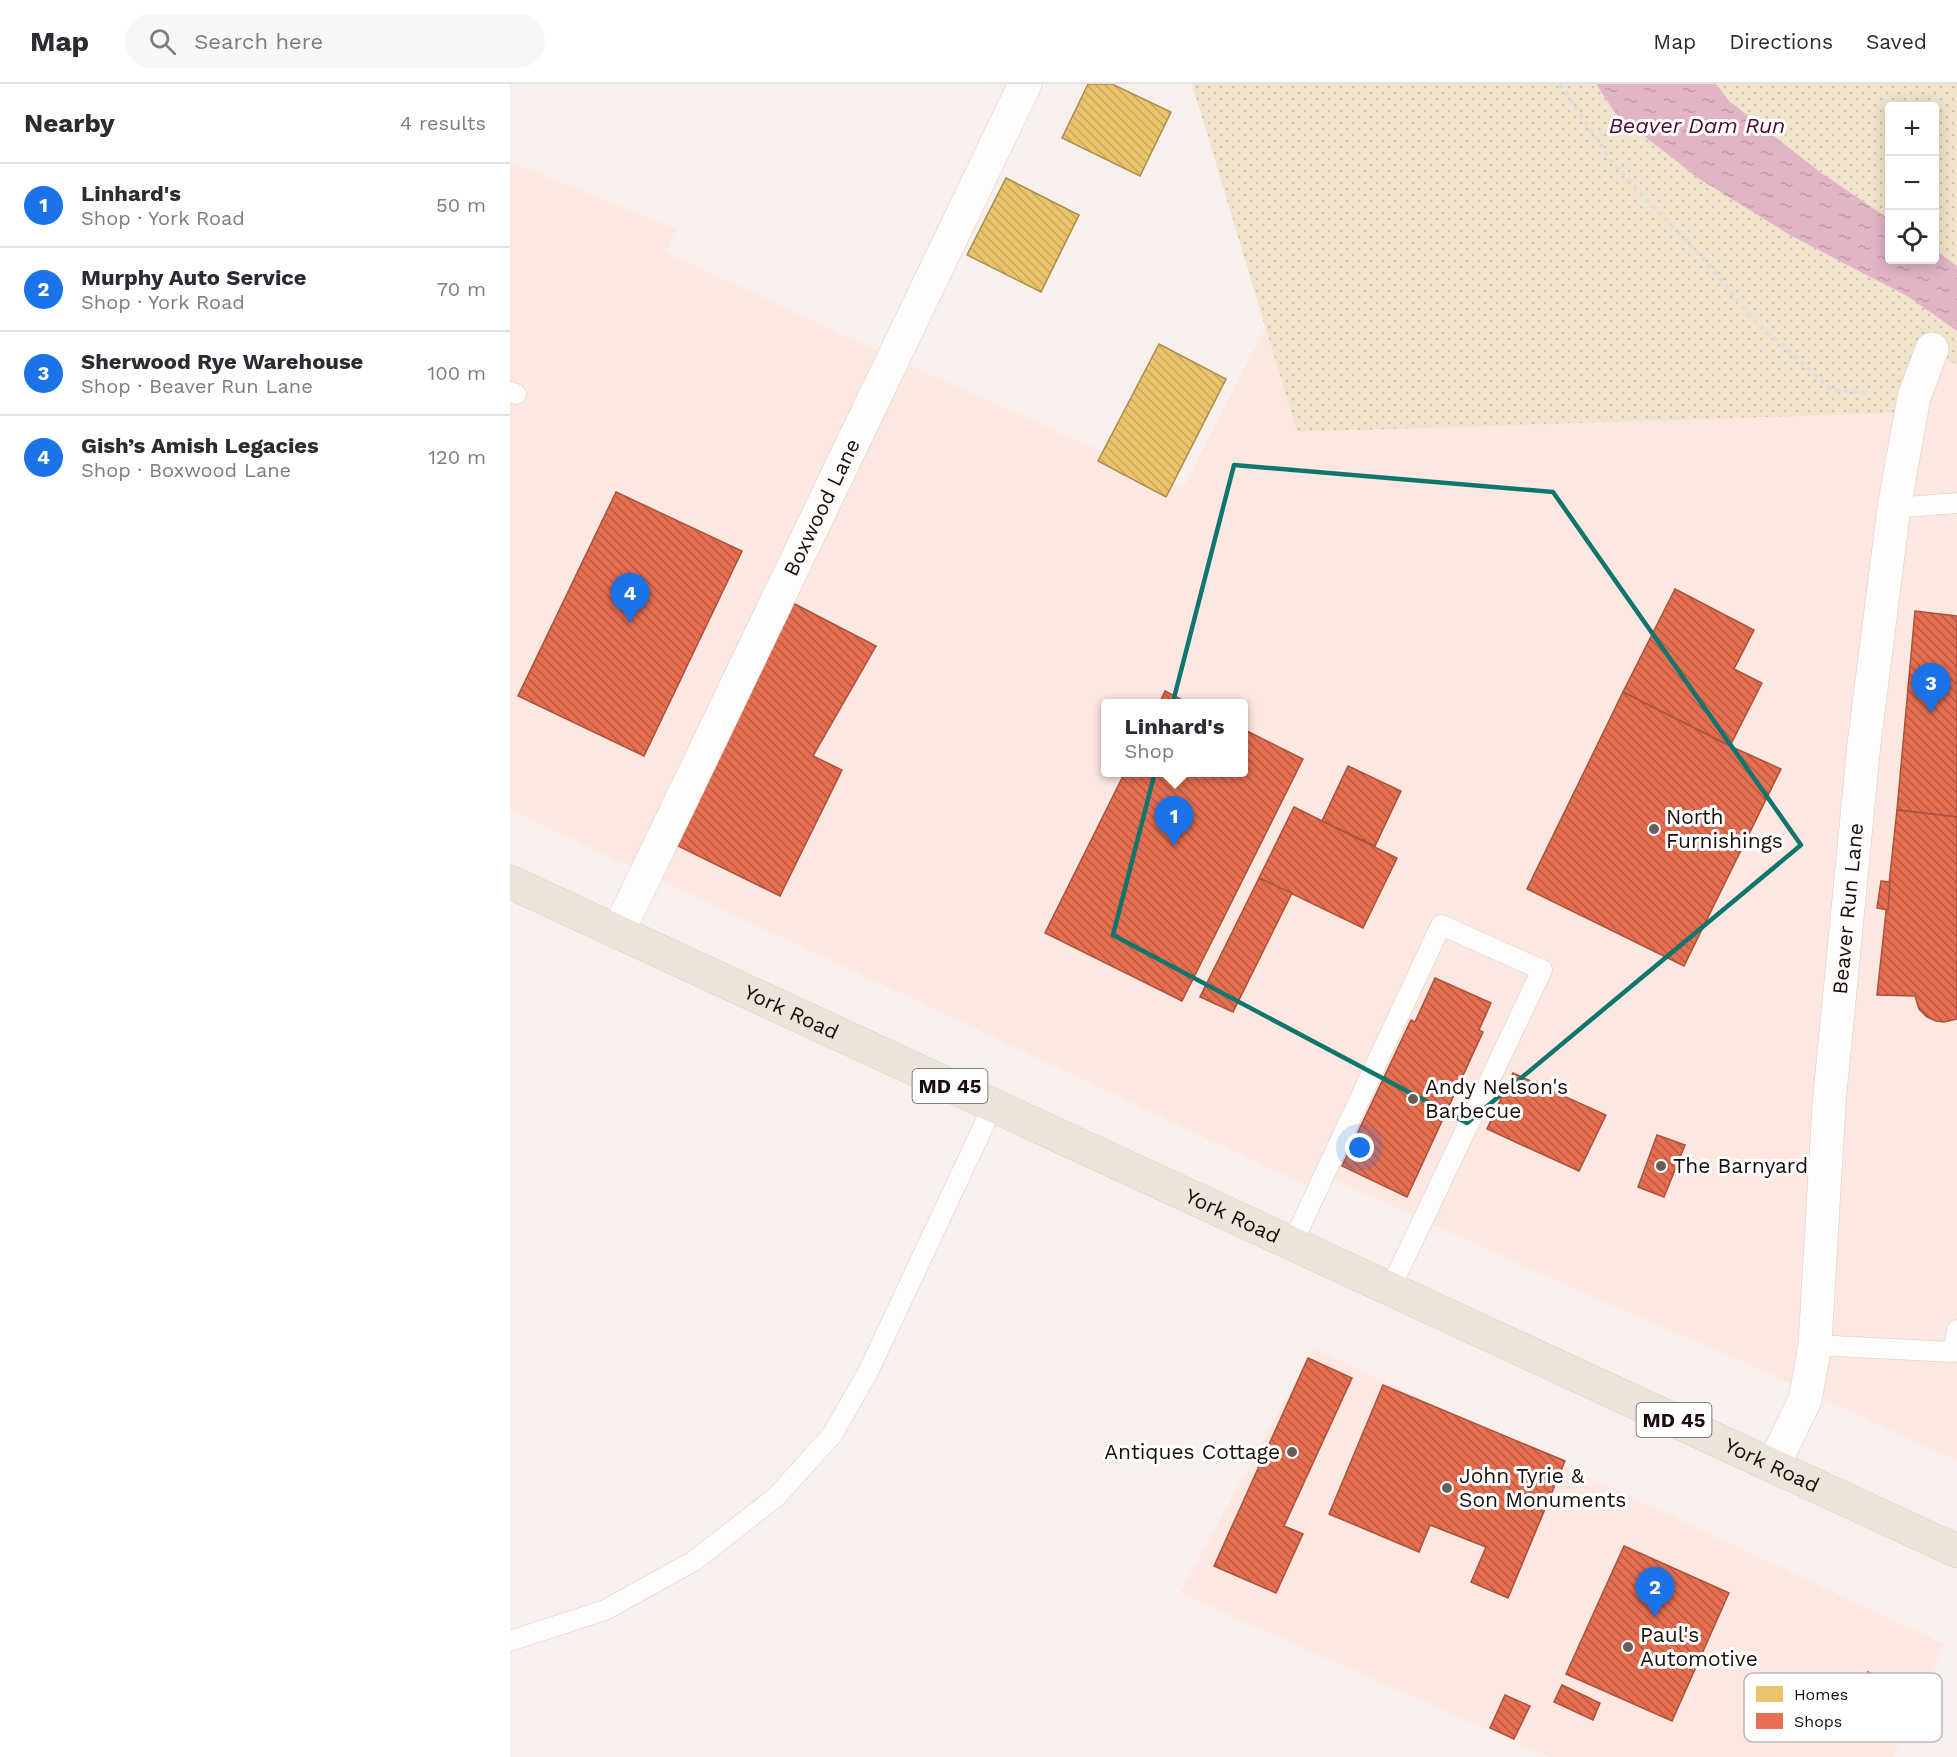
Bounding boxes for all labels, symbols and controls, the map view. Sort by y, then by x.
search box [125,14,545,68]
text: Map [30,25,89,58]
icon: search [146,25,179,58]
text: Search here [194,29,323,54]
text: Map [1653,29,1696,54]
text: Directions [1729,29,1833,54]
text: Saved [1866,29,1927,54]
map controls [1885,102,1939,264]
button: + [1885,102,1939,156]
text: Nearby [24,108,115,138]
text: 4 results [400,111,486,135]
water label: Beaver Dam Run [1609,113,1785,138]
button: − [1885,156,1939,210]
text: Linhard's [81,181,181,206]
text: 1 [39,193,48,217]
text: 50 m [436,193,486,217]
text: Shop · York Road [81,206,245,230]
button: locate [1885,210,1939,264]
text: Murphy Auto Service [81,265,307,290]
text: 2 [38,277,49,301]
text: 70 m [437,277,486,301]
text: Shop · York Road [81,290,245,314]
text: Sherwood Rye Warehouse [81,349,363,374]
text: 3 [38,361,49,385]
text: 100 m [427,361,486,385]
text: Shop · Beaver Run Lane [81,374,313,398]
text: Gish’s Amish Legacies [81,433,319,458]
street label: Boxwood Lane [778,434,865,580]
text: 4 [37,445,50,469]
text: 120 m [428,445,486,469]
text: Shop · Boxwood Lane [81,458,291,482]
pin: 4 [610,574,650,623]
pin: 3 [1912,664,1950,713]
popup [1101,699,1248,777]
text: Linhard's [1125,714,1224,739]
text: Shop [1125,739,1174,763]
pin: 1 [1154,796,1194,846]
place label: North Furnishings [1666,804,1783,853]
marker: North Furnishings [1647,822,1661,836]
street label: Beaver Run Lane [1827,822,1868,995]
street label: York Road [740,979,843,1044]
road number: MD 45 [912,1069,988,1103]
place label: Andy Nelson's Barbecue [1425,1074,1568,1123]
marker: Andy Nelson's Barbecue [1406,1092,1420,1106]
your location [1345,1133,1374,1162]
place label: The Barnyard [1673,1153,1808,1178]
marker: The Barnyard [1654,1159,1668,1173]
street label: York Road [1181,1183,1284,1248]
road number: MD 45 [1636,1403,1712,1437]
street label: York Road [1721,1432,1823,1498]
place label: Antiques Cottage [1104,1439,1280,1464]
marker: Antiques Cottage [1285,1445,1299,1459]
place label: John Tyrie & Son Monuments [1459,1463,1626,1512]
marker: John Tyrie & Son Monuments [1440,1481,1454,1495]
pin: 2 [1636,1568,1674,1617]
place label: Paul's Automotive [1640,1622,1758,1671]
marker: Paul's Automotive [1621,1640,1635,1654]
legend [1744,1673,1942,1742]
text: Homes [1794,1685,1848,1704]
text: Shops [1794,1712,1842,1731]

